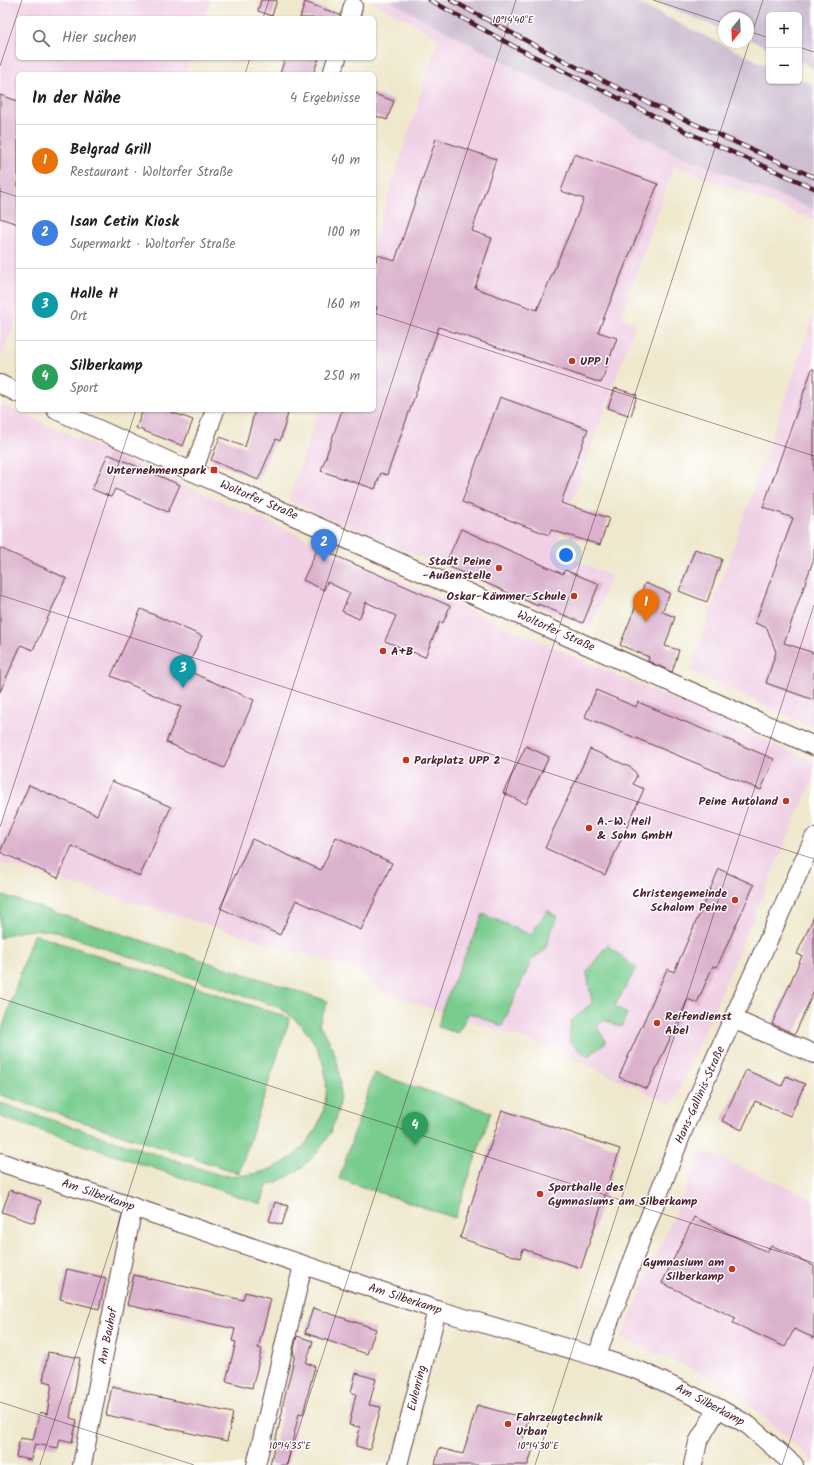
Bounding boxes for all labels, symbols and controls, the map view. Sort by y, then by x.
text: 10°14'40"E [492,12,535,28]
north arrow [718,12,754,48]
map controls [766,12,802,84]
button: + [766,12,802,48]
search box [16,16,376,60]
text: Hier suchen [62,26,136,50]
icon: search [30,27,52,49]
button: − [766,48,802,84]
text: In der Nähe [32,85,121,112]
text: 4 Ergebnisse [290,88,360,109]
text: Belgrad Grill [70,138,151,162]
text: 1 [43,150,47,171]
text: 40 m [331,150,360,171]
text: Restaurant · Woltorfer Straße [70,162,233,183]
text: Isan Cetin Kiosk [70,210,179,234]
text: 2 [41,222,49,243]
text: 100 m [327,222,360,243]
text: Supermarkt · Woltorfer Straße [70,234,235,255]
text: Halle H [70,282,118,306]
text: 3 [41,294,49,315]
text: 160 m [327,294,360,315]
text: Ort [70,306,87,327]
place label: UPP 1 [580,352,609,371]
text: Silberkamp [70,354,143,378]
marker: UPP 1 [567,356,577,366]
text: 4 [41,366,49,387]
text: 250 m [323,366,360,387]
text: Sport [70,378,98,399]
place label: Unternehmenspark [107,461,207,480]
marker: Unternehmenspark [209,465,219,475]
street label: Woltorfer Straße [217,475,302,525]
pin: 2 [311,529,337,562]
your location [556,545,576,565]
place label: Stadt Peine -Außenstelle [422,552,491,585]
marker: Stadt Peine -Außenstelle [494,563,504,573]
place label: Oskar-Kämmer-Schule [446,587,566,606]
pin: 1 [633,589,659,622]
marker: Oskar-Kämmer-Schule [569,591,579,601]
street label: Woltorfer Straße [514,605,599,657]
place label: A+B [391,642,413,661]
marker: A+B [378,646,388,656]
pin: 3 [170,655,196,688]
place label: Parkplatz UPP 2 [414,751,500,770]
marker: Parkplatz UPP 2 [401,755,411,765]
place label: Peine Autoland [699,792,779,811]
marker: Peine Autoland [781,796,791,806]
place label: A.-W. Heil & Sohn GmbH [597,812,673,845]
marker: A.-W. Heil & Sohn GmbH [584,823,594,833]
place label: Christengemeinde Schalom Peine [632,884,727,917]
marker: Christengemeinde Schalom Peine [730,895,740,905]
place label: Reifendienst Abel [665,1007,733,1040]
marker: Reifendienst Abel [652,1018,662,1028]
street label: Hans-Gallinis-Straße [670,1042,730,1147]
pin: 4 [402,1112,428,1145]
street label: Am Silberkamp [59,1174,137,1216]
place label: Sporthalle des Gymnasiums am Silberkamp [548,1178,698,1211]
marker: Sporthalle des Gymnasiums am Silberkamp [535,1189,545,1199]
place label: Gymnasium am Silberkamp [643,1253,725,1286]
marker: Gymnasium am Silberkamp [727,1264,737,1274]
street label: Am Silberkamp [366,1278,444,1320]
street label: Am Bauhof [93,1305,123,1366]
street label: Eulenring [402,1363,432,1413]
street label: Am Silberkamp [672,1379,748,1431]
place label: Fahrzeugtechnik Urban [516,1408,604,1441]
marker: Fahrzeugtechnik Urban [503,1419,513,1429]
text: 10°14'35"E [269,1438,312,1454]
text: 10°14'30"E [517,1438,560,1454]

